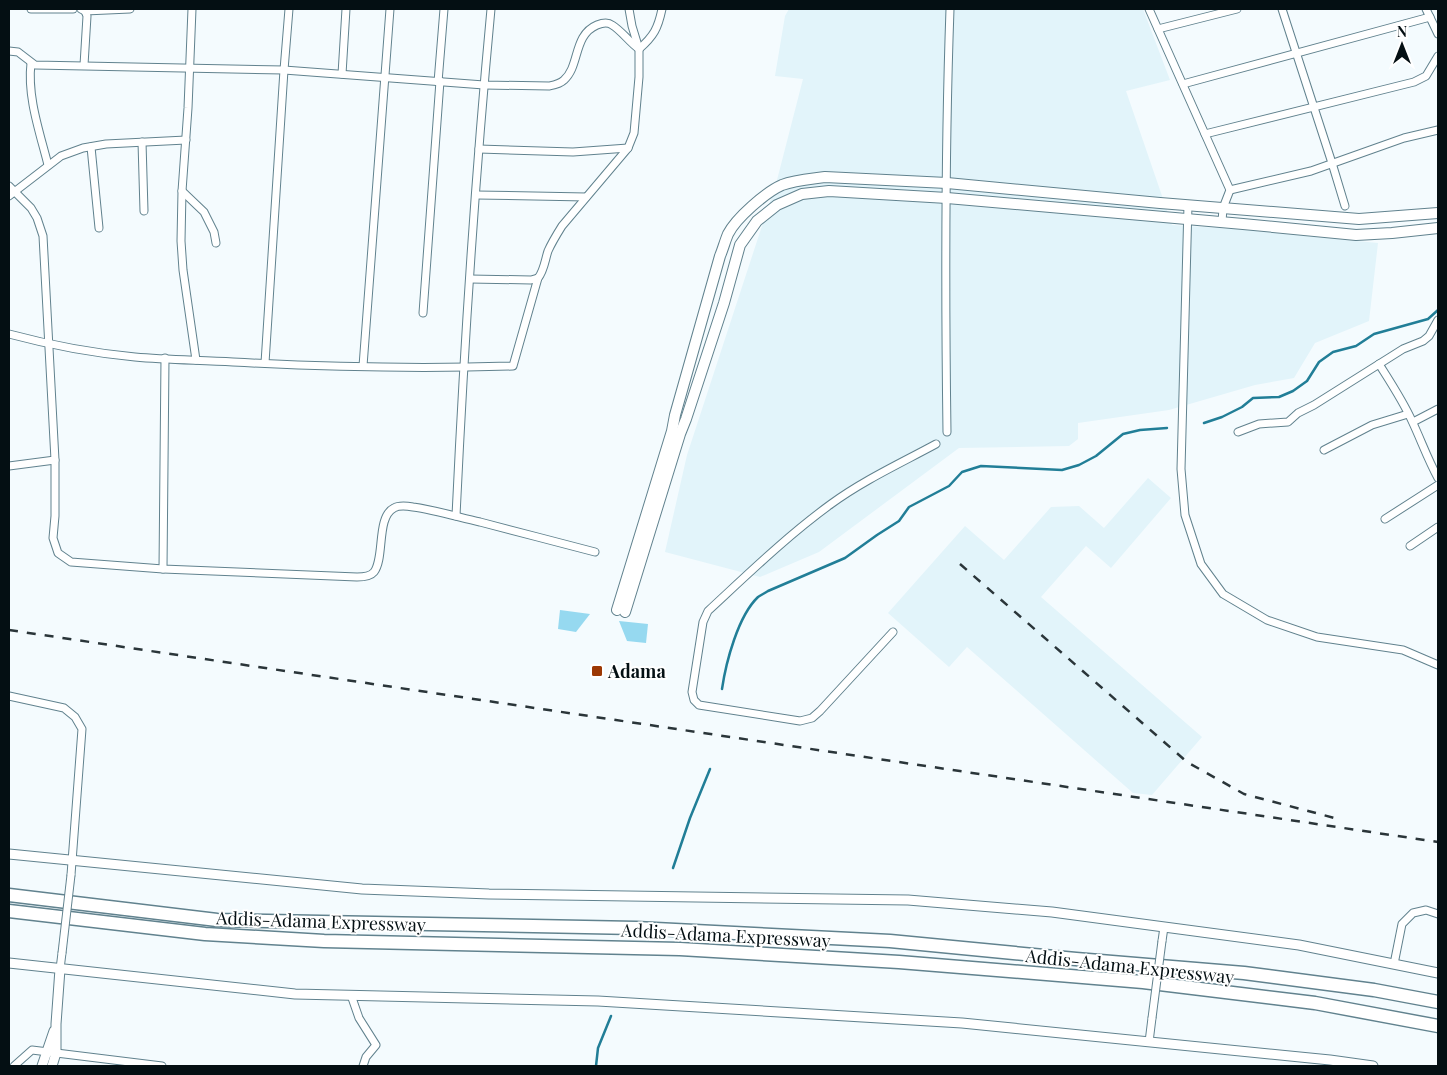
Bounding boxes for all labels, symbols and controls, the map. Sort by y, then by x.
north arrow [1377,20,1427,70]
text: N [1397,22,1407,41]
place label: Adama [607,659,666,683]
marker: Adama [590,664,604,678]
street label: Addis-Adama Expressway [215,905,426,937]
street label: Addis-Adama Expressway [620,917,831,952]
street label: Addis-Adama Expressway [1023,943,1236,989]

